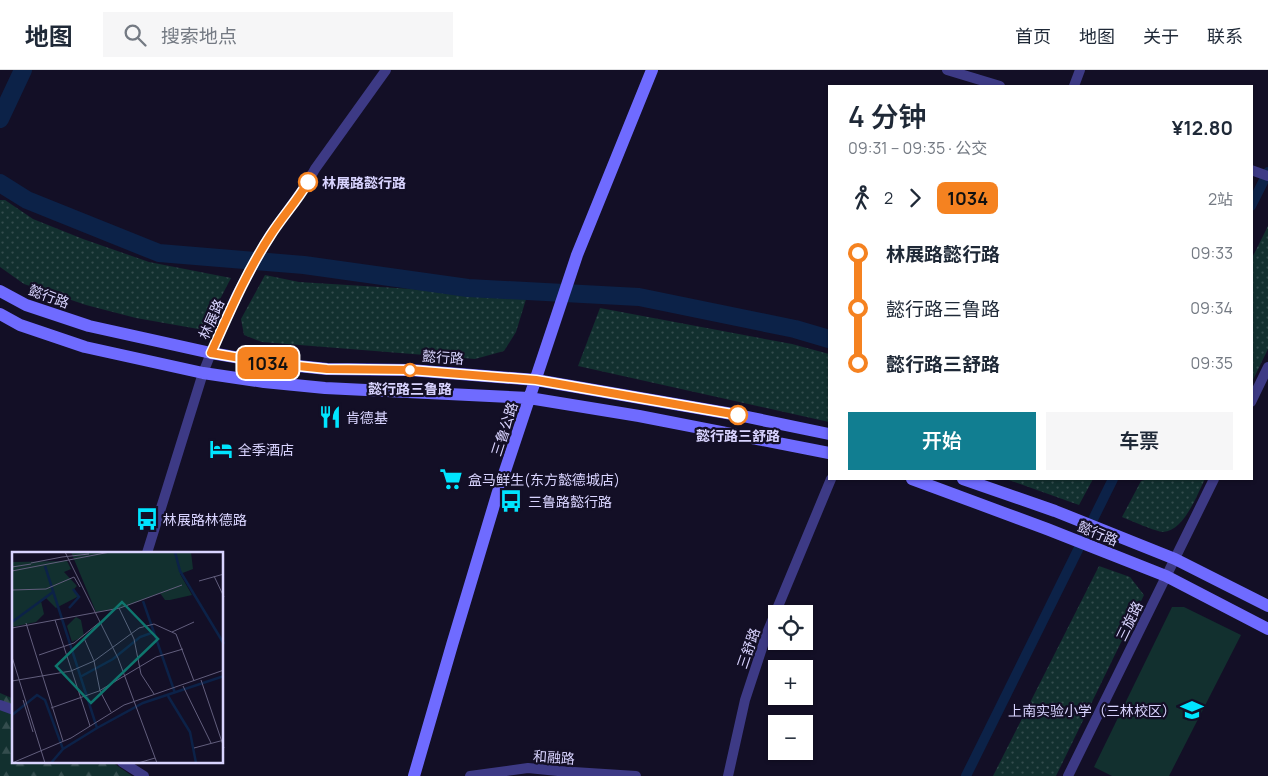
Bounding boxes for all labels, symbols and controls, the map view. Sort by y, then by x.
search box [103,12,453,57]
text: 地图 [25,19,73,52]
icon: search [121,21,149,49]
text: 搜索地点 [161,23,237,49]
text: 首页 [1015,24,1051,48]
text: 地图 [1079,24,1115,48]
text: 关于 [1143,24,1179,48]
text: 联系 [1207,24,1243,48]
text: 4 分钟 [848,97,926,135]
text: ¥12.80 [1172,115,1233,141]
text: 09:31 – 09:35 · 公交 [848,137,987,159]
marker: 林展路懿行路 [298,172,318,192]
place label: 林展路懿行路 [322,173,406,192]
icon: walk [848,184,876,212]
icon: forward [901,184,929,212]
text: 1034 [947,186,988,210]
text: 2 [884,187,893,209]
text: 2站 [1208,188,1233,210]
text: 林展路懿行路 [886,241,1000,267]
text: 09:33 [1191,242,1233,264]
street label: 懿行路 [26,280,72,312]
street label: 林展路 [194,296,228,342]
text: 懿行路三鲁路 [886,296,1000,322]
text: 09:34 [1190,297,1233,319]
street label: 懿行路 [421,346,465,368]
line badge: 1034 [233,347,303,379]
text: 1034 [247,351,289,375]
text: 懿行路三舒路 [886,351,1000,377]
text: 09:35 [1190,352,1233,374]
marker: 懿行路三鲁路 [403,363,417,377]
place label: 懿行路三鲁路 [368,379,452,398]
street label: 三鲁公路 [486,399,522,459]
restaurant icon: 肯德基 [317,404,343,430]
marker: 懿行路三舒路 [728,405,748,425]
place label: 肯德基 [346,408,388,427]
button: 开始 [848,412,1036,470]
button: 车票 [1046,412,1233,470]
place label: 懿行路三舒路 [696,426,780,445]
hotel icon: 全季酒店 [208,436,234,462]
place label: 全季酒店 [238,440,294,459]
supermarket icon: 盒马鲜生(东方懿德城店) [438,466,464,492]
place label: 盒马鲜生(东方懿德城店) [468,470,620,489]
bus stop icon: 三鲁路懿行路 [498,488,524,514]
place label: 三鲁路懿行路 [528,492,612,511]
bus stop icon: 林展路林德路 [134,506,160,532]
place label: 林展路林德路 [163,510,247,529]
street label: 懿行路 [1075,516,1121,550]
inset map [12,552,224,764]
street label: 三旋路 [1111,598,1147,644]
map controls [768,605,813,760]
button: locate [768,605,813,650]
street label: 三舒路 [732,625,764,671]
button: + [768,660,813,705]
school or university icon: 上南实验小学（三林校区） [1179,697,1205,723]
place label: 上南实验小学（三林校区） [1008,701,1176,720]
button: − [768,715,813,760]
street label: 和融路 [532,746,576,768]

